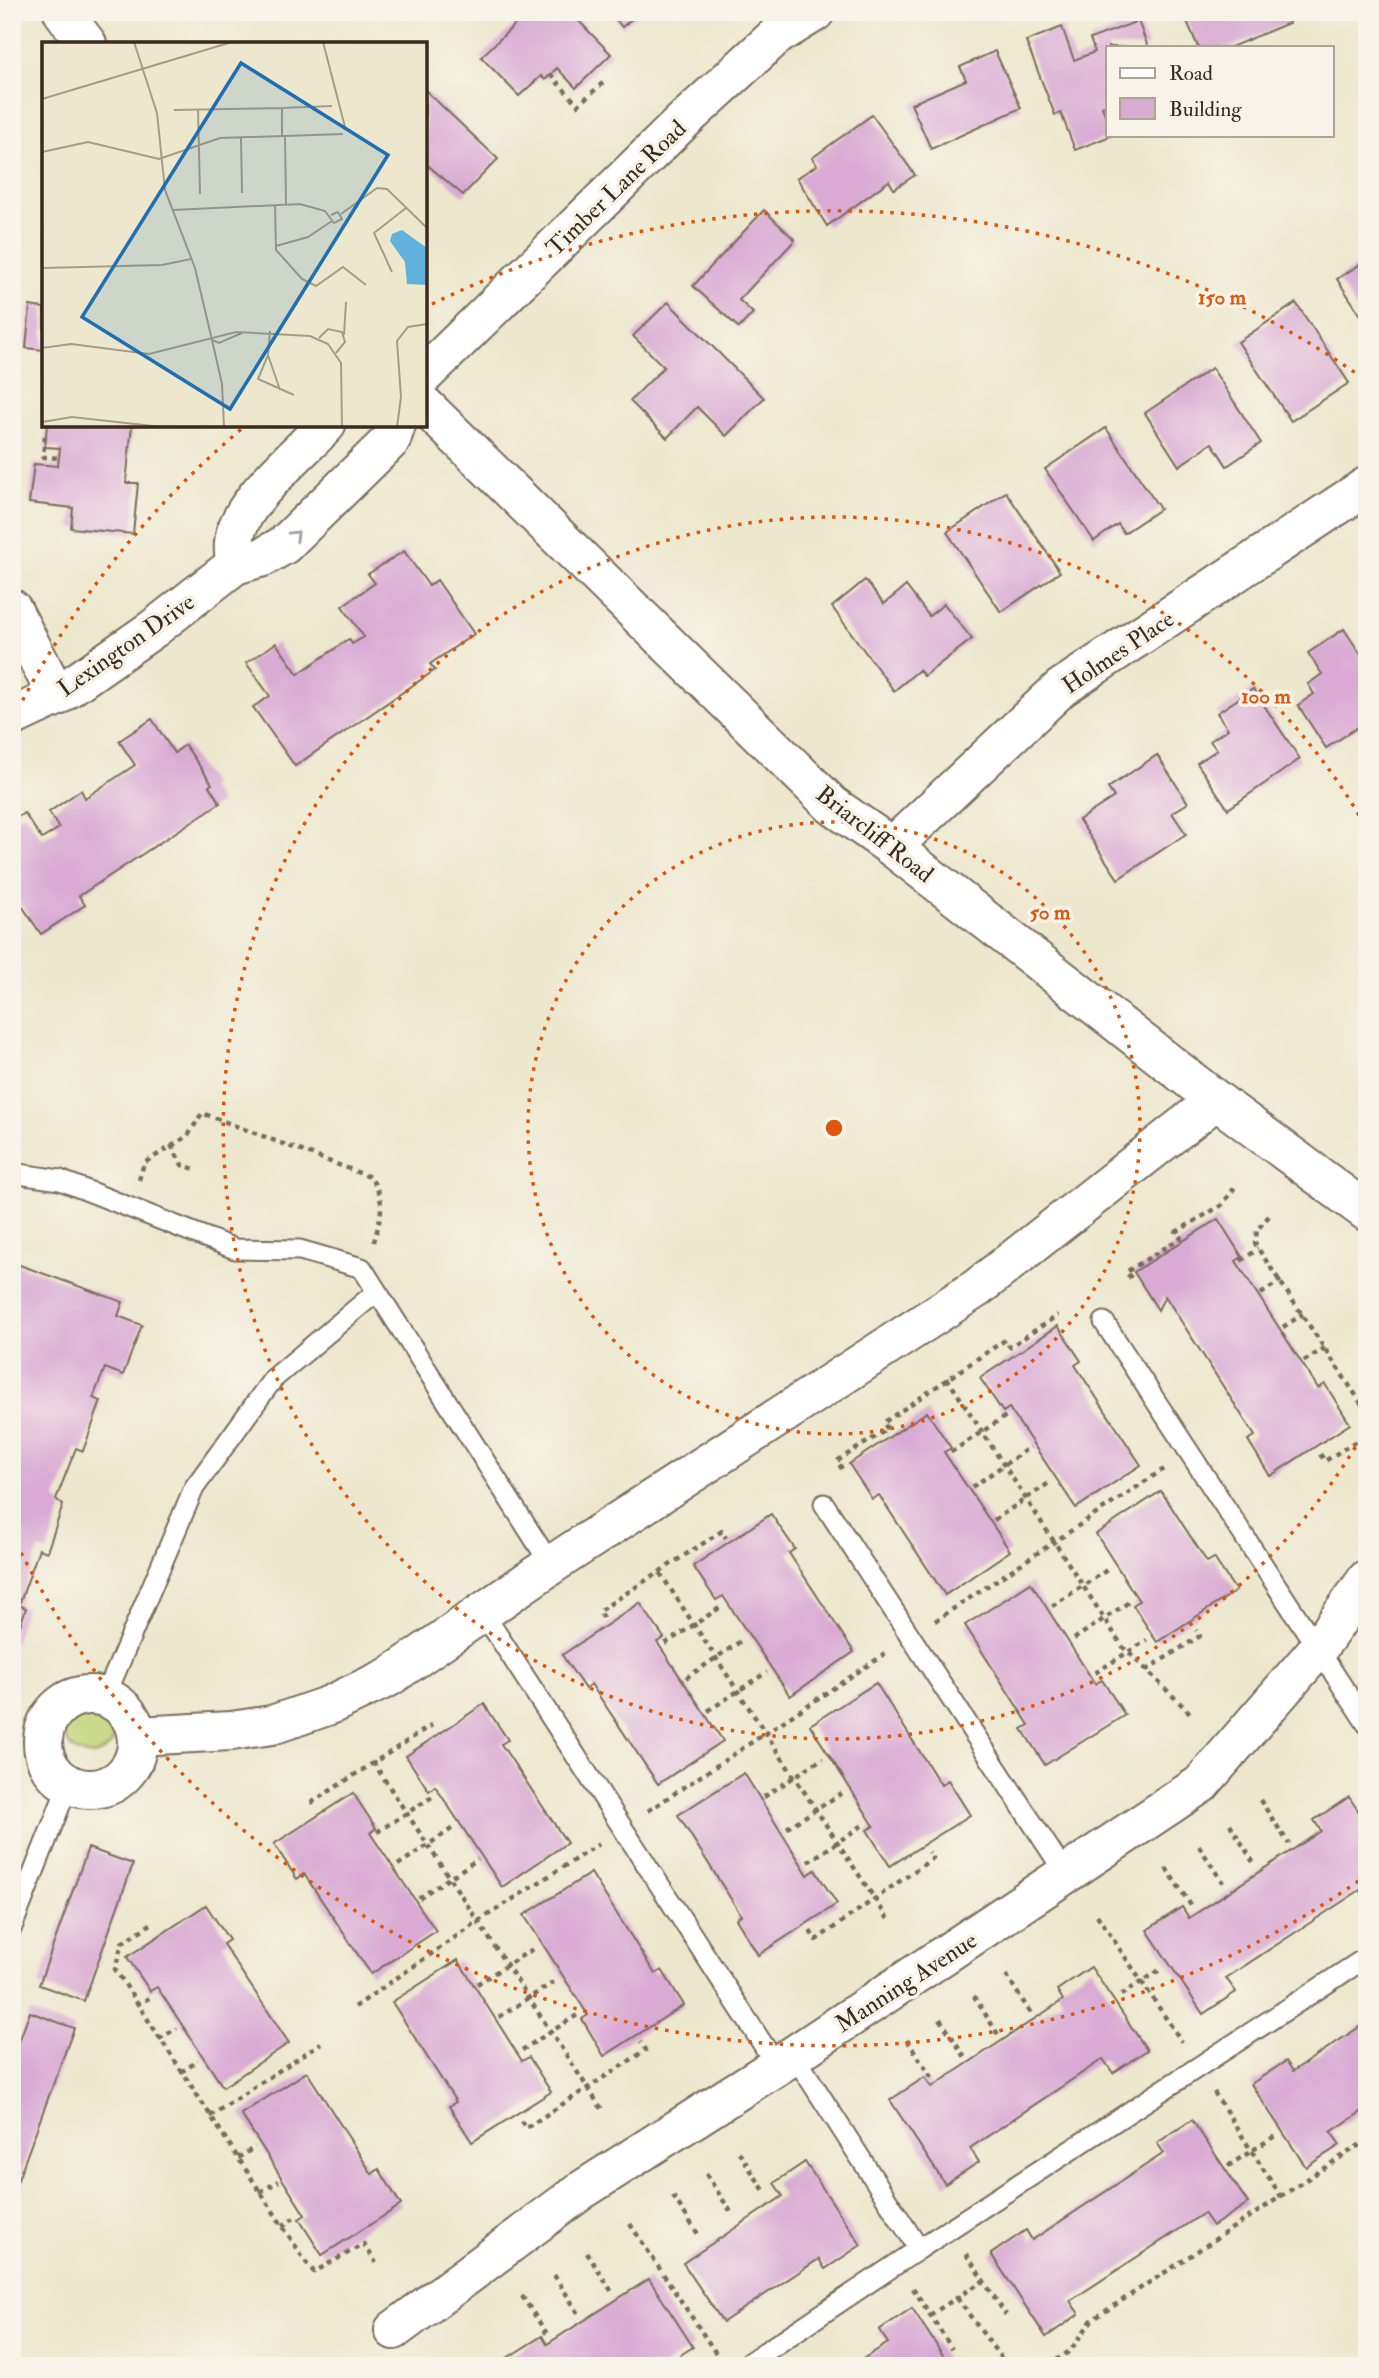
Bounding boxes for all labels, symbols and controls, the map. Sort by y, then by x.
inset map [42,42,427,427]
legend [1106,46,1334,136]
text: Road [1169,60,1214,87]
text: Building [1169,96,1242,123]
street label: Timber Lane Road [540,113,693,263]
text: 150 m [1198,284,1247,311]
one-way arrow [287,530,300,543]
street label: Lexington Drive [52,587,201,704]
street label: Holmes Place [1056,604,1180,701]
text: 100 m [1241,683,1292,710]
street label: Briarcliff Road [810,779,940,890]
text: 50 m [1030,899,1071,926]
centre of rings [822,1116,846,1140]
street label: Manning Avenue [830,1925,983,2040]

